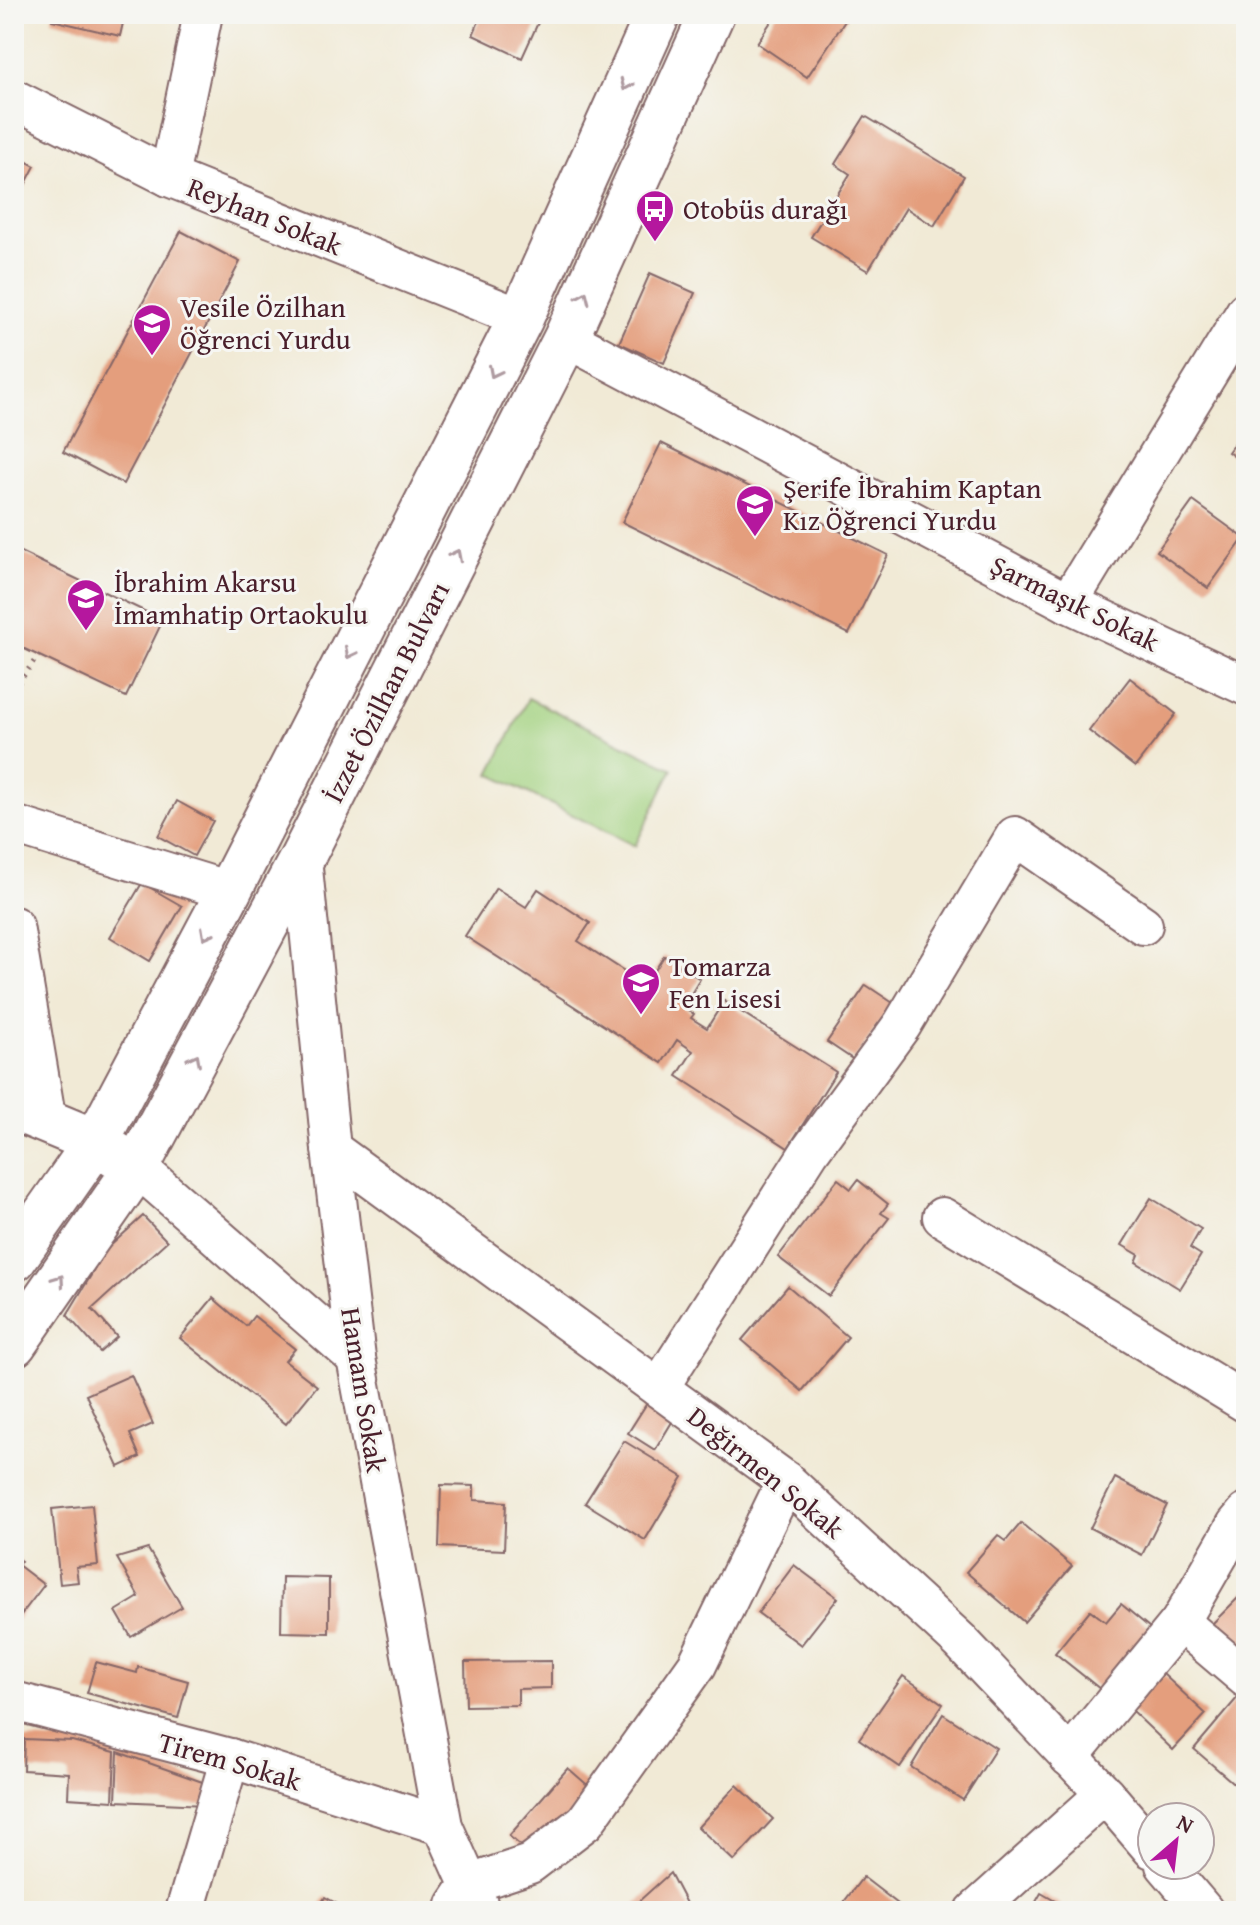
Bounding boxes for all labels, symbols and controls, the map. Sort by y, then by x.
one-way arrow [620,77,636,91]
street label: Reyhan Sokak [182,166,349,265]
bus stop icon: Otobüs durağı [634,188,676,243]
place label: Otobüs durağı [683,188,848,229]
place label: Vesile Özilhan Öğrenci Yurdu [180,286,351,359]
one-way arrow [575,291,591,305]
school or university icon: Vesile Özilhan Öğrenci Yurdu [131,302,173,357]
one-way arrow [488,363,504,378]
place label: Şerife İbrahim Kaptan Kız Öğrenci Yurdu [783,467,1042,540]
school or university icon: Şerife İbrahim Kaptan Kız Öğrenci Yurdu [734,483,776,538]
street label: Şarmaşık Sokak [984,544,1167,662]
one-way arrow [446,548,462,563]
place label: İbrahim Akarsu İmamhatip Ortaokulu [114,561,368,634]
street label: İzzet Özilhan Bulvarı [312,574,459,809]
school or university icon: İbrahim Akarsu İmamhatip Ortaokulu [65,577,107,632]
one-way arrow [345,645,360,660]
one-way arrow [200,926,215,941]
place label: Tomarza Fen Lisesi [669,945,781,1018]
school or university icon: Tomarza Fen Lisesi [620,961,662,1016]
one-way arrow [185,1053,200,1067]
one-way arrow [49,1274,64,1288]
street label: Hamam Sokak [331,1304,398,1476]
street label: Değirmen Sokak [679,1396,854,1548]
street label: Tirem Sokak [154,1721,307,1801]
north arrow [1136,1801,1216,1881]
text: N [1171,1806,1200,1841]

